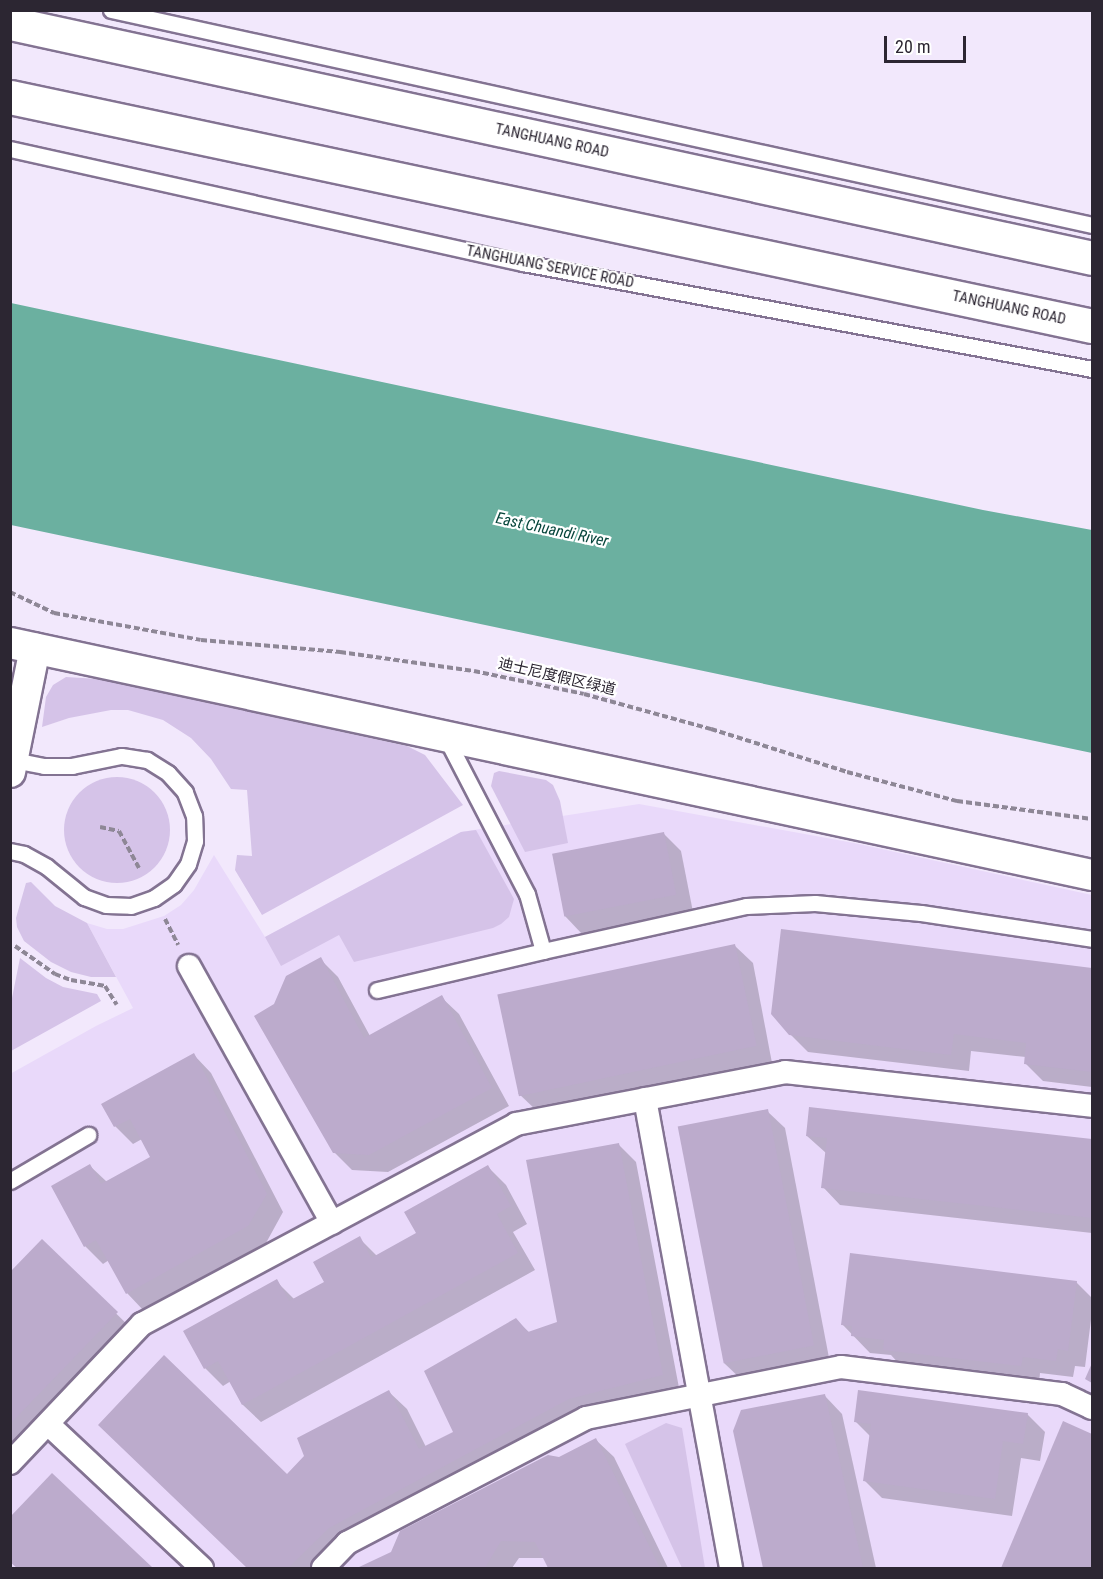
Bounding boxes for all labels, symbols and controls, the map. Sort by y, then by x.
scale bar [887,24,970,62]
text: 20 m [895,36,930,57]
street label: TANGHUANG ROAD [493,120,611,162]
street label: TANGHUANG SERVICE ROAD [465,242,635,292]
street label: TANGHUANG ROAD [950,287,1068,329]
water label: East Chuandi River [494,509,610,551]
street label: 迪士尼度假区绿道 [497,655,617,699]

